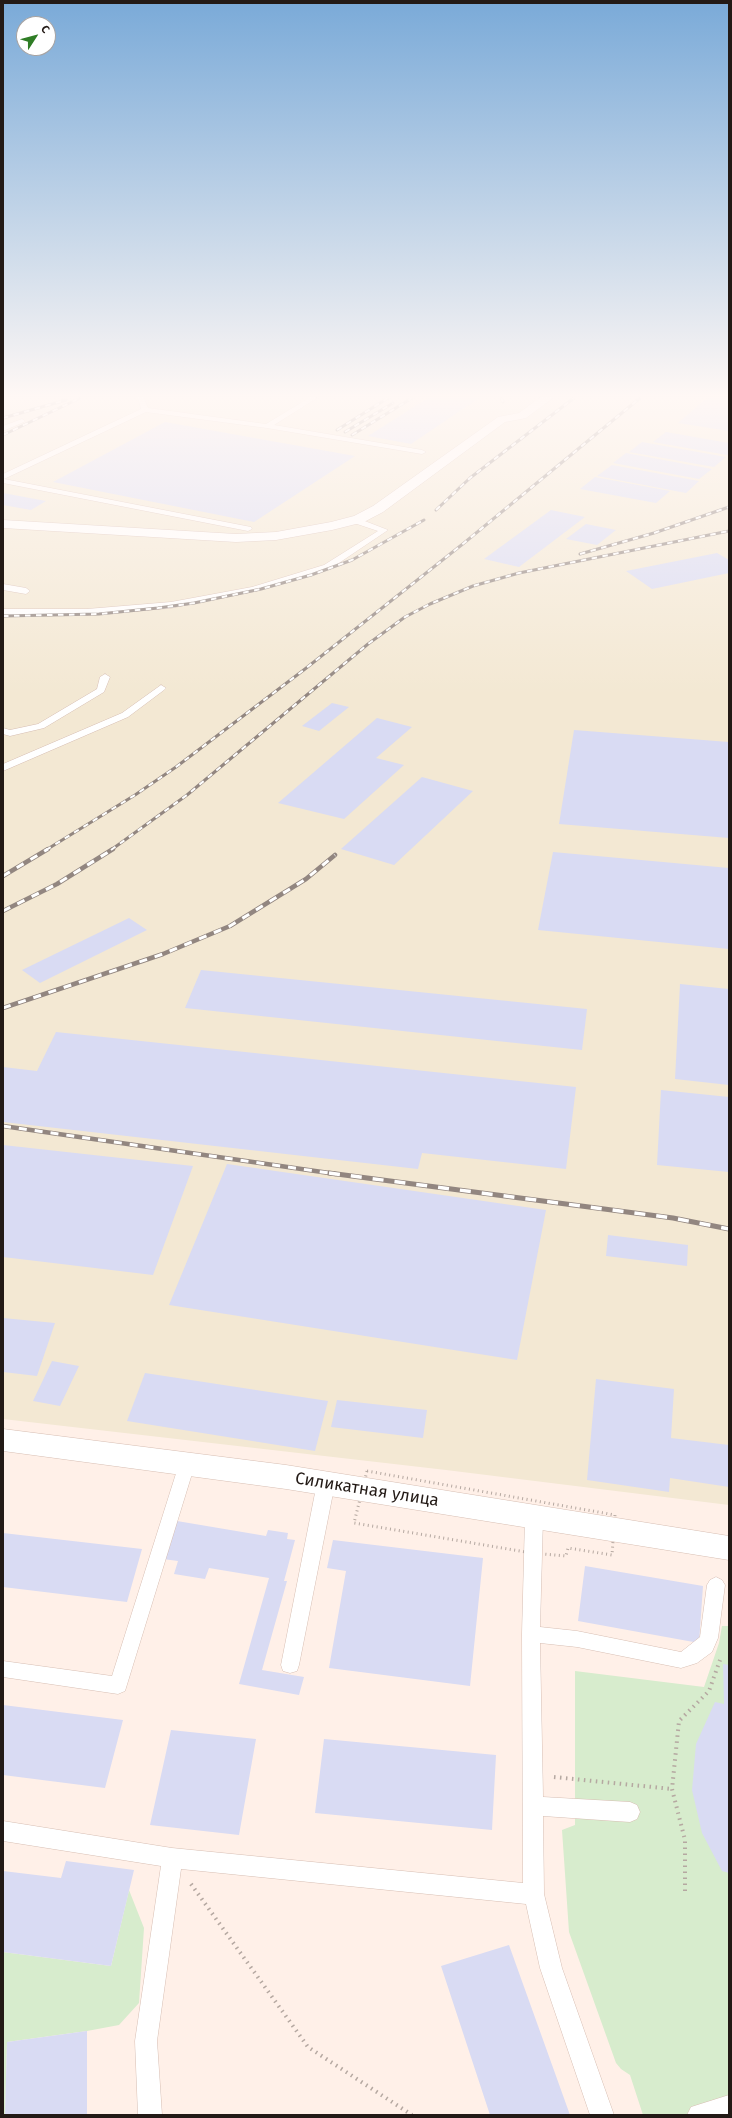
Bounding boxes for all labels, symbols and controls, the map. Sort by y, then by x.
north arrow [16,16,56,56]
text: С [38,23,52,36]
street label: Силикатная улица [294,1469,440,1511]

